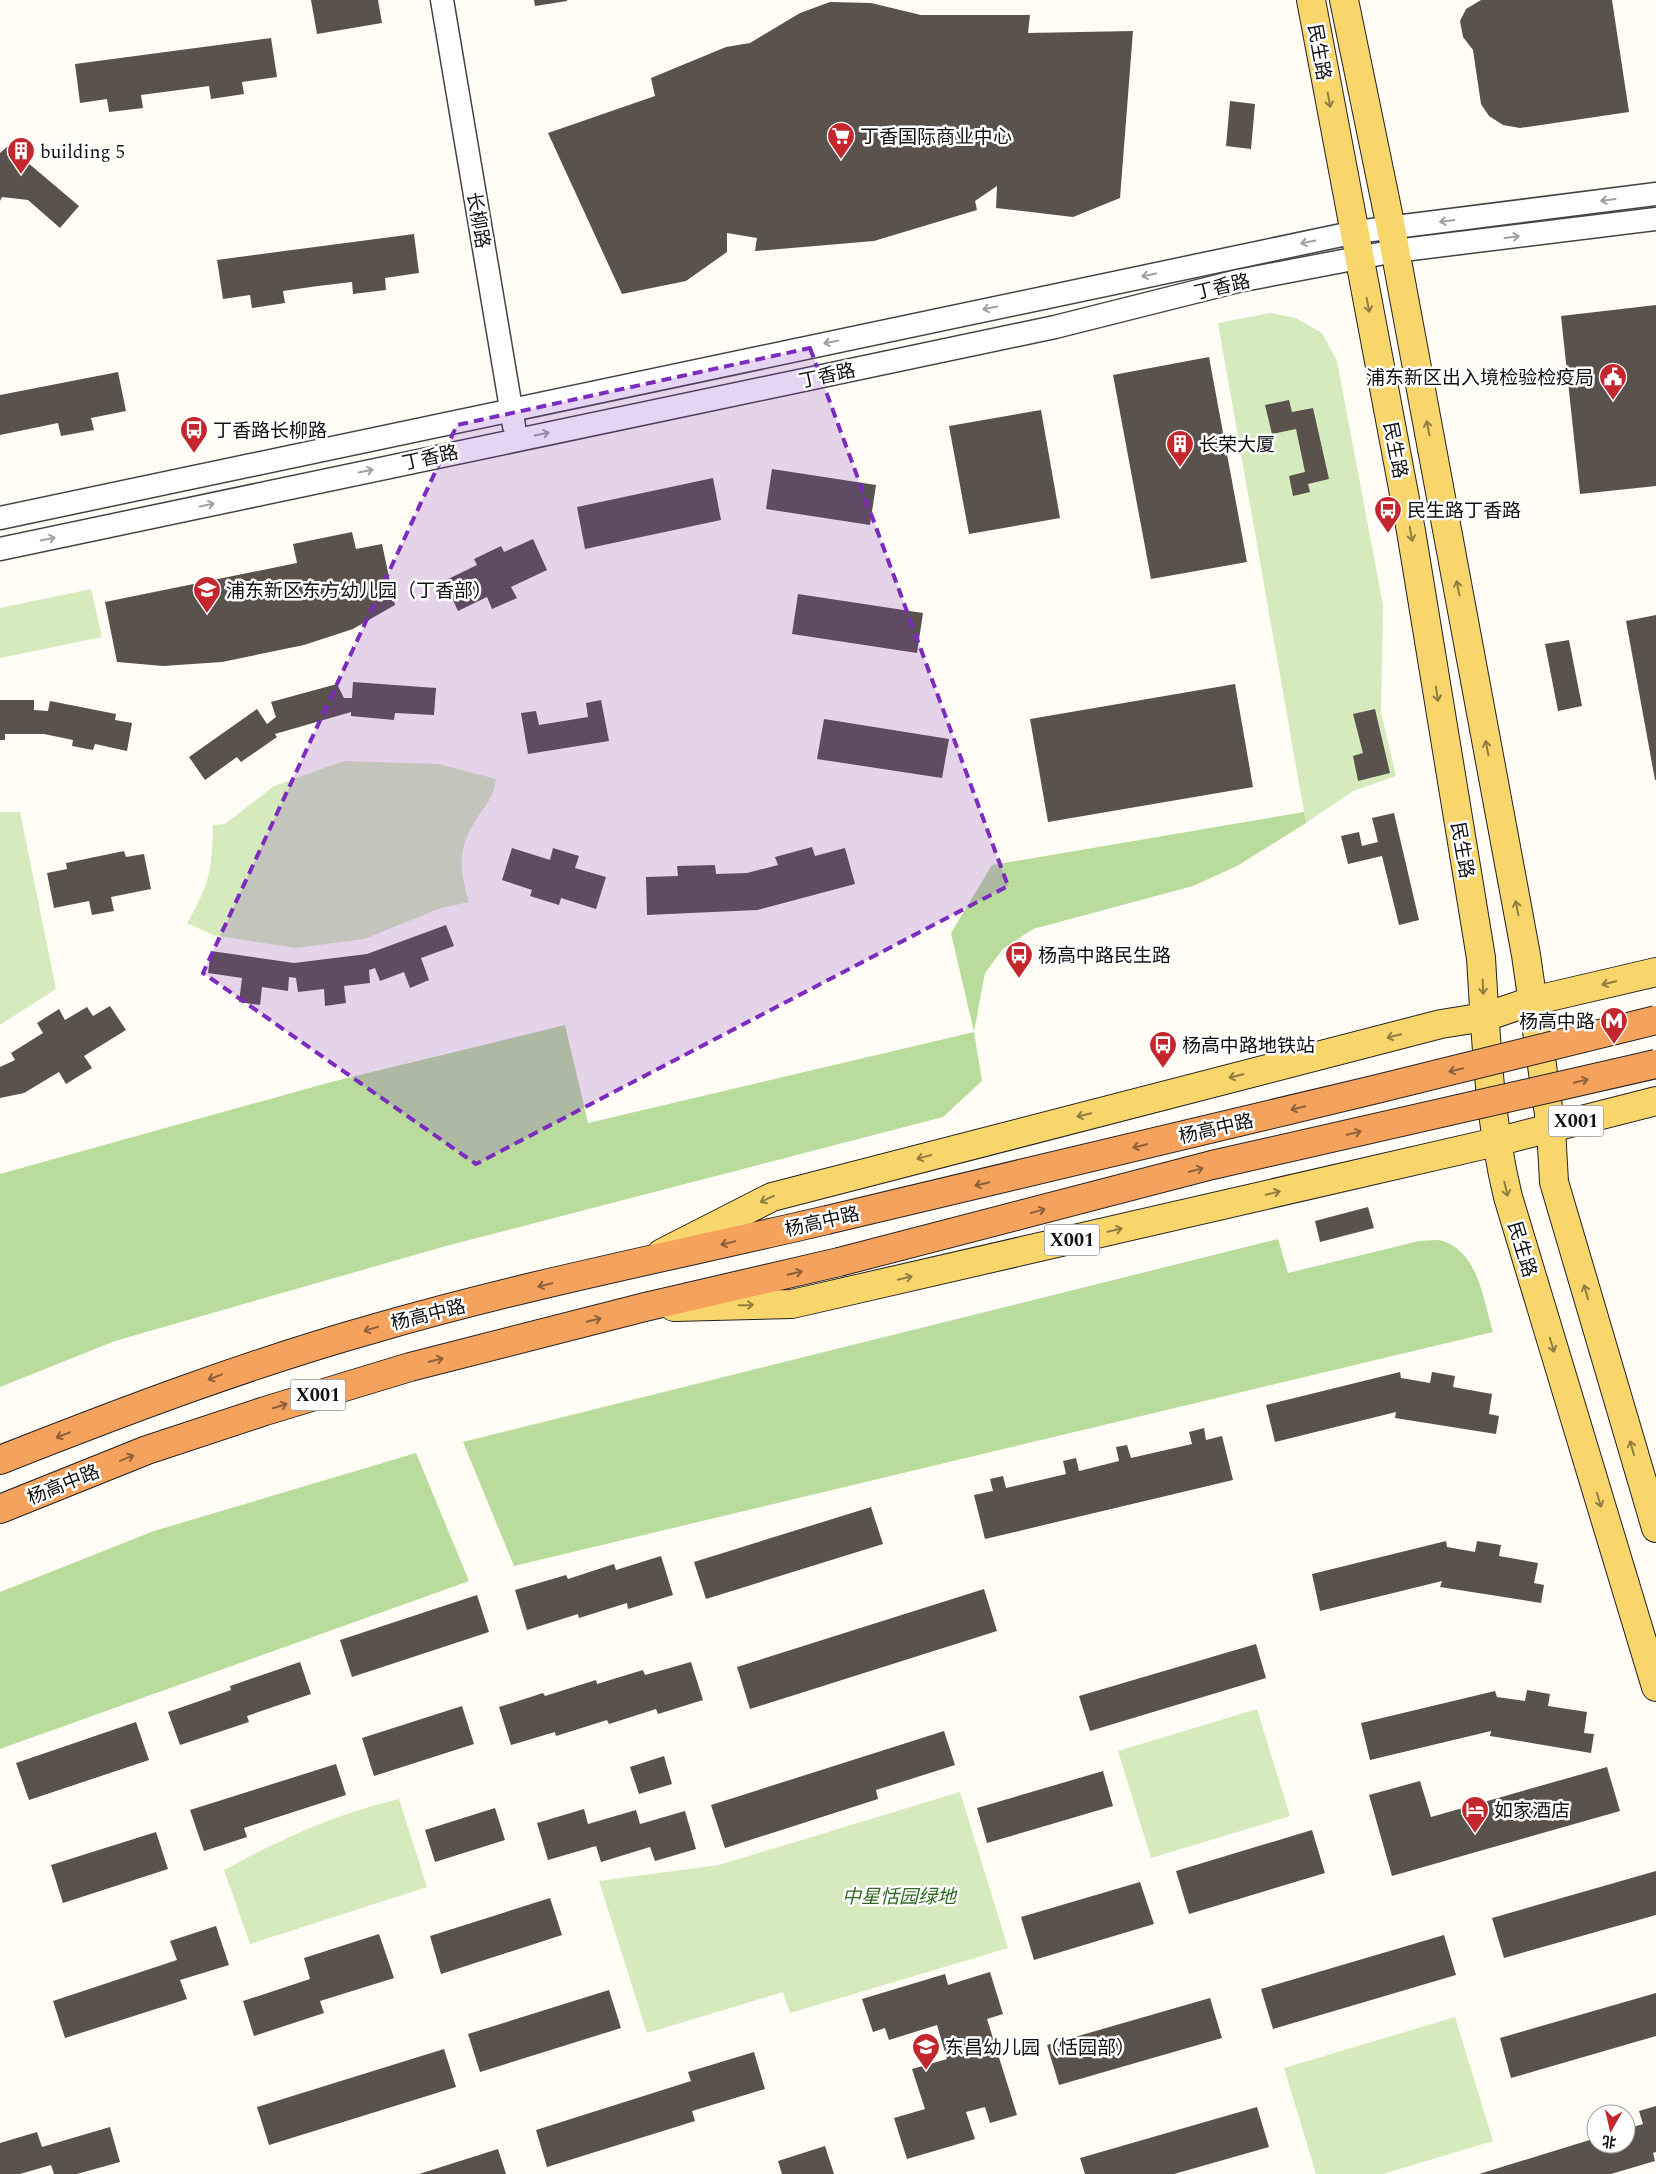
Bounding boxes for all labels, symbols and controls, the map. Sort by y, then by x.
street label: 民生路 [1299,22,1338,83]
one-way arrow [1325,91,1334,107]
supermarket icon: 丁香国际商业中心 [826,121,856,160]
place label: 丁香国际商业中心 [860,123,1012,152]
building icon: building 5 [6,136,36,175]
place label: building 5 [40,138,125,167]
street label: 长柳路 [458,190,497,251]
one-way arrow [1600,195,1616,205]
one-way arrow [1439,216,1455,226]
one-way arrow [1503,232,1519,242]
one-way arrow [1300,238,1316,248]
street label: 丁香路 [1191,267,1253,308]
one-way arrow [1141,271,1157,280]
one-way arrow [1364,297,1374,313]
one-way arrow [982,304,998,313]
one-way arrow [823,338,839,347]
street label: 丁香路 [796,356,858,397]
public building icon: 浦东新区出入境检验检疫局 [1598,362,1628,401]
place label: 浦东新区出入境检验检疫局 [1366,364,1594,393]
bus stop icon: 丁香路长柳路 [179,415,209,454]
place label: 丁香路长柳路 [213,417,327,446]
street label: 民生路 [1375,420,1414,481]
one-way arrow [1423,421,1433,437]
one-way arrow [533,429,549,438]
building icon: 长荣大厦 [1165,429,1195,468]
place label: 长荣大厦 [1199,431,1275,460]
street label: 丁香路 [399,438,461,479]
one-way arrow [357,466,373,475]
bus stop icon: 民生路丁香路 [1373,495,1403,534]
place label: 民生路丁香路 [1407,497,1521,526]
one-way arrow [198,500,214,509]
one-way arrow [1407,525,1417,541]
one-way arrow [39,533,55,543]
school or university icon: 浦东新区东方幼儿园（丁香部） [192,575,222,614]
place label: 浦东新区东方幼儿园（丁香部） [226,577,492,606]
one-way arrow [1452,580,1462,596]
one-way arrow [1433,686,1443,702]
one-way arrow [1482,740,1492,756]
street label: 民生路 [1442,820,1481,881]
one-way arrow [1512,900,1522,916]
bus stop icon: 杨高中路民生路 [1004,940,1034,979]
place label: 杨高中路民生路 [1038,942,1171,971]
one-way arrow [1478,979,1487,995]
one-way arrow [1601,979,1617,988]
metro station icon: 杨高中路 [1599,1006,1629,1045]
place label: 杨高中路 [1519,1008,1595,1037]
bus stop icon: 杨高中路地铁站 [1148,1030,1178,1069]
one-way arrow [1386,1031,1402,1041]
place label: 杨高中路地铁站 [1182,1032,1315,1061]
one-way arrow [1448,1065,1464,1075]
one-way arrow [1229,1072,1245,1081]
one-way arrow [1572,1076,1588,1085]
one-way arrow [1290,1104,1306,1113]
road number: X001 [1548,1106,1604,1136]
street label: 杨高中路 [1176,1107,1257,1152]
one-way arrow [1076,1111,1092,1120]
one-way arrow [1346,1128,1362,1137]
one-way arrow [1132,1142,1148,1151]
one-way arrow [916,1153,932,1162]
one-way arrow [1187,1164,1203,1174]
one-way arrow [974,1179,990,1189]
one-way arrow [1502,1181,1511,1197]
one-way arrow [1265,1188,1281,1197]
one-way arrow [760,1195,775,1205]
street label: 杨高中路 [782,1200,863,1245]
one-way arrow [1030,1205,1046,1215]
street label: 民生路 [1499,1218,1544,1281]
road number: X001 [1044,1224,1100,1256]
one-way arrow [1106,1225,1122,1234]
one-way arrow [721,1239,737,1248]
one-way arrow [786,1268,802,1277]
one-way arrow [897,1273,913,1282]
one-way arrow [537,1281,553,1290]
one-way arrow [1581,1284,1591,1300]
street label: 杨高中路 [388,1292,469,1339]
one-way arrow [738,1300,754,1310]
one-way arrow [585,1315,601,1324]
one-way arrow [363,1325,379,1335]
one-way arrow [1548,1337,1558,1353]
one-way arrow [428,1355,444,1364]
one-way arrow [208,1373,224,1382]
road number: X001 [290,1380,346,1410]
one-way arrow [272,1401,288,1411]
one-way arrow [56,1431,72,1440]
one-way arrow [1627,1440,1637,1456]
one-way arrow [119,1453,134,1463]
street label: 杨高中路 [23,1458,104,1513]
one-way arrow [1595,1492,1605,1508]
hotel icon: 如家酒店 [1460,1795,1490,1834]
place label: 如家酒店 [1494,1797,1570,1826]
park label: 中星恬园绿地 [842,1883,958,1912]
school or university icon: 东昌幼儿园（恬园部） [911,2032,941,2071]
place label: 东昌幼儿园（恬园部） [945,2034,1135,2063]
north arrow [1586,2104,1636,2154]
text: 北 [1601,2130,1618,2153]

